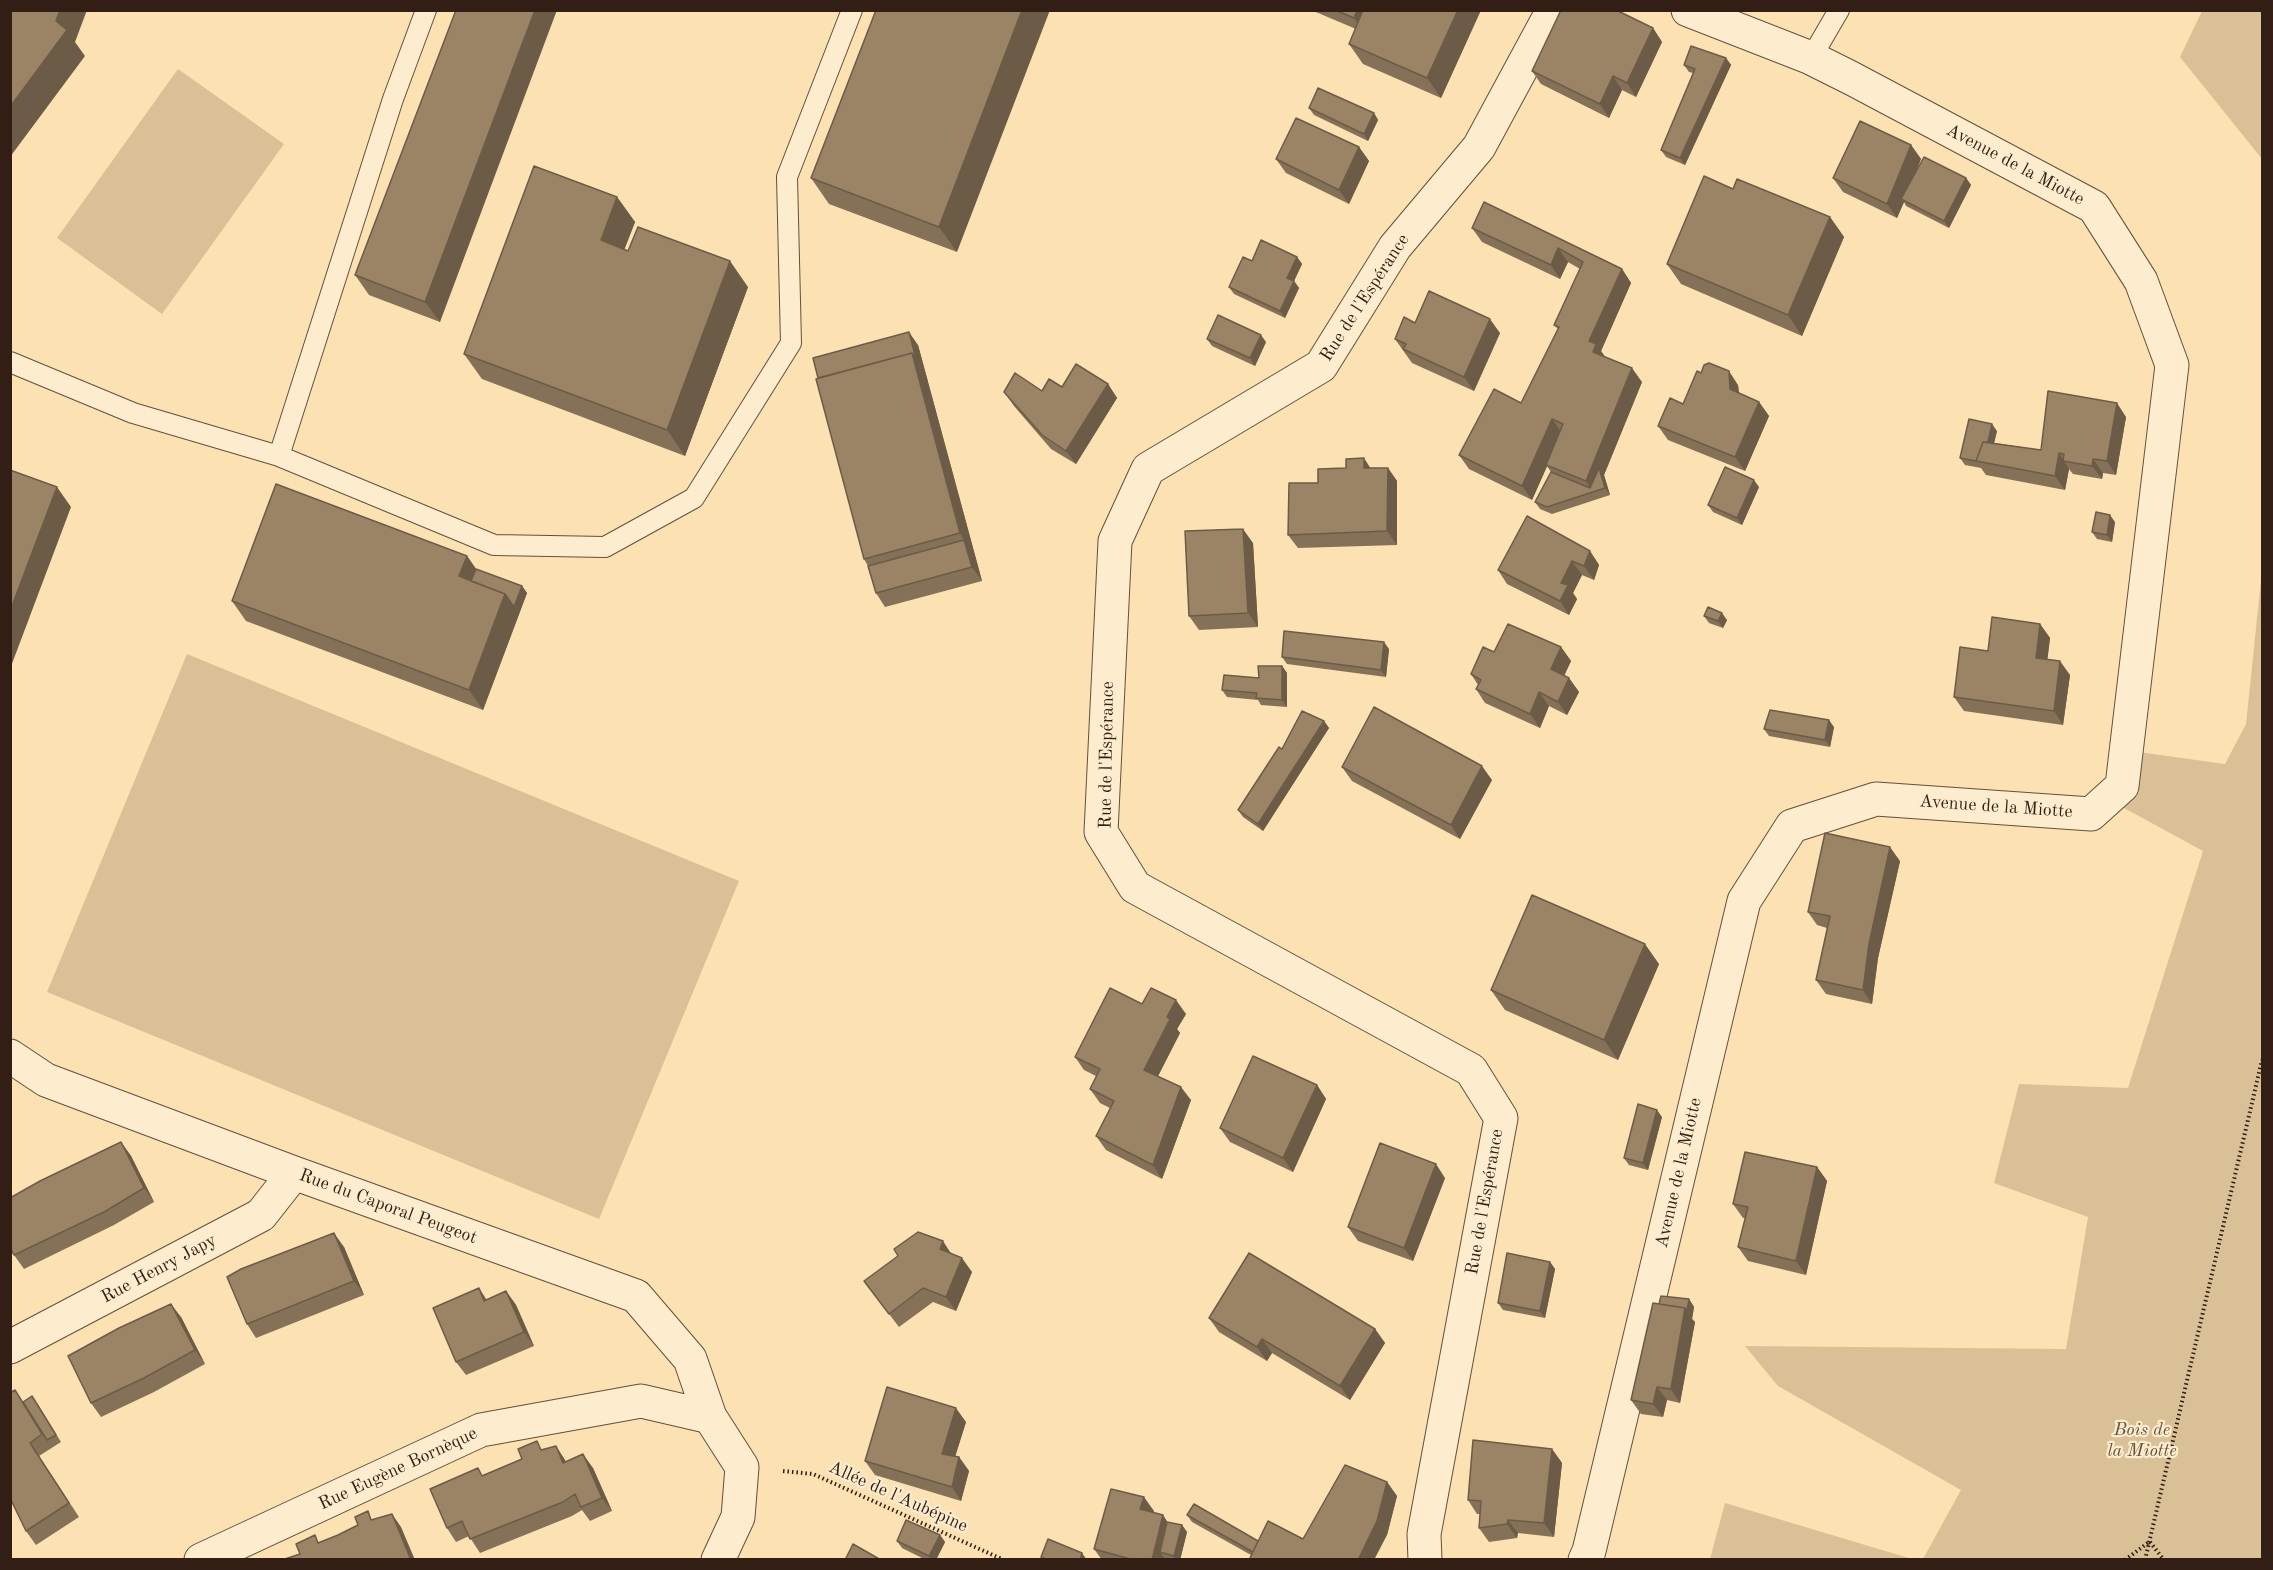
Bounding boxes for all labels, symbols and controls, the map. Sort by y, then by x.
street label: Avenue de la Miotte [1942,119,2088,211]
street label: Rue de l'Espérance [1316,230,1414,366]
street label: Rue de l'Espérance [1095,681,1119,829]
street label: Avenue de la Miotte [1919,791,2073,823]
street label: Avenue de la Miotte [1651,1096,1707,1250]
street label: Rue de l'Espérance [1462,1127,1508,1277]
street label: Rue du Caporal Peugeot [296,1165,480,1249]
street label: Rue Henry Japy [98,1230,220,1308]
park label: Bois de la Miotte [2107,1419,2177,1462]
street label: Rue Eugène Bornèque [315,1423,481,1515]
street label: Allée de l'Aubépine [825,1457,971,1537]

